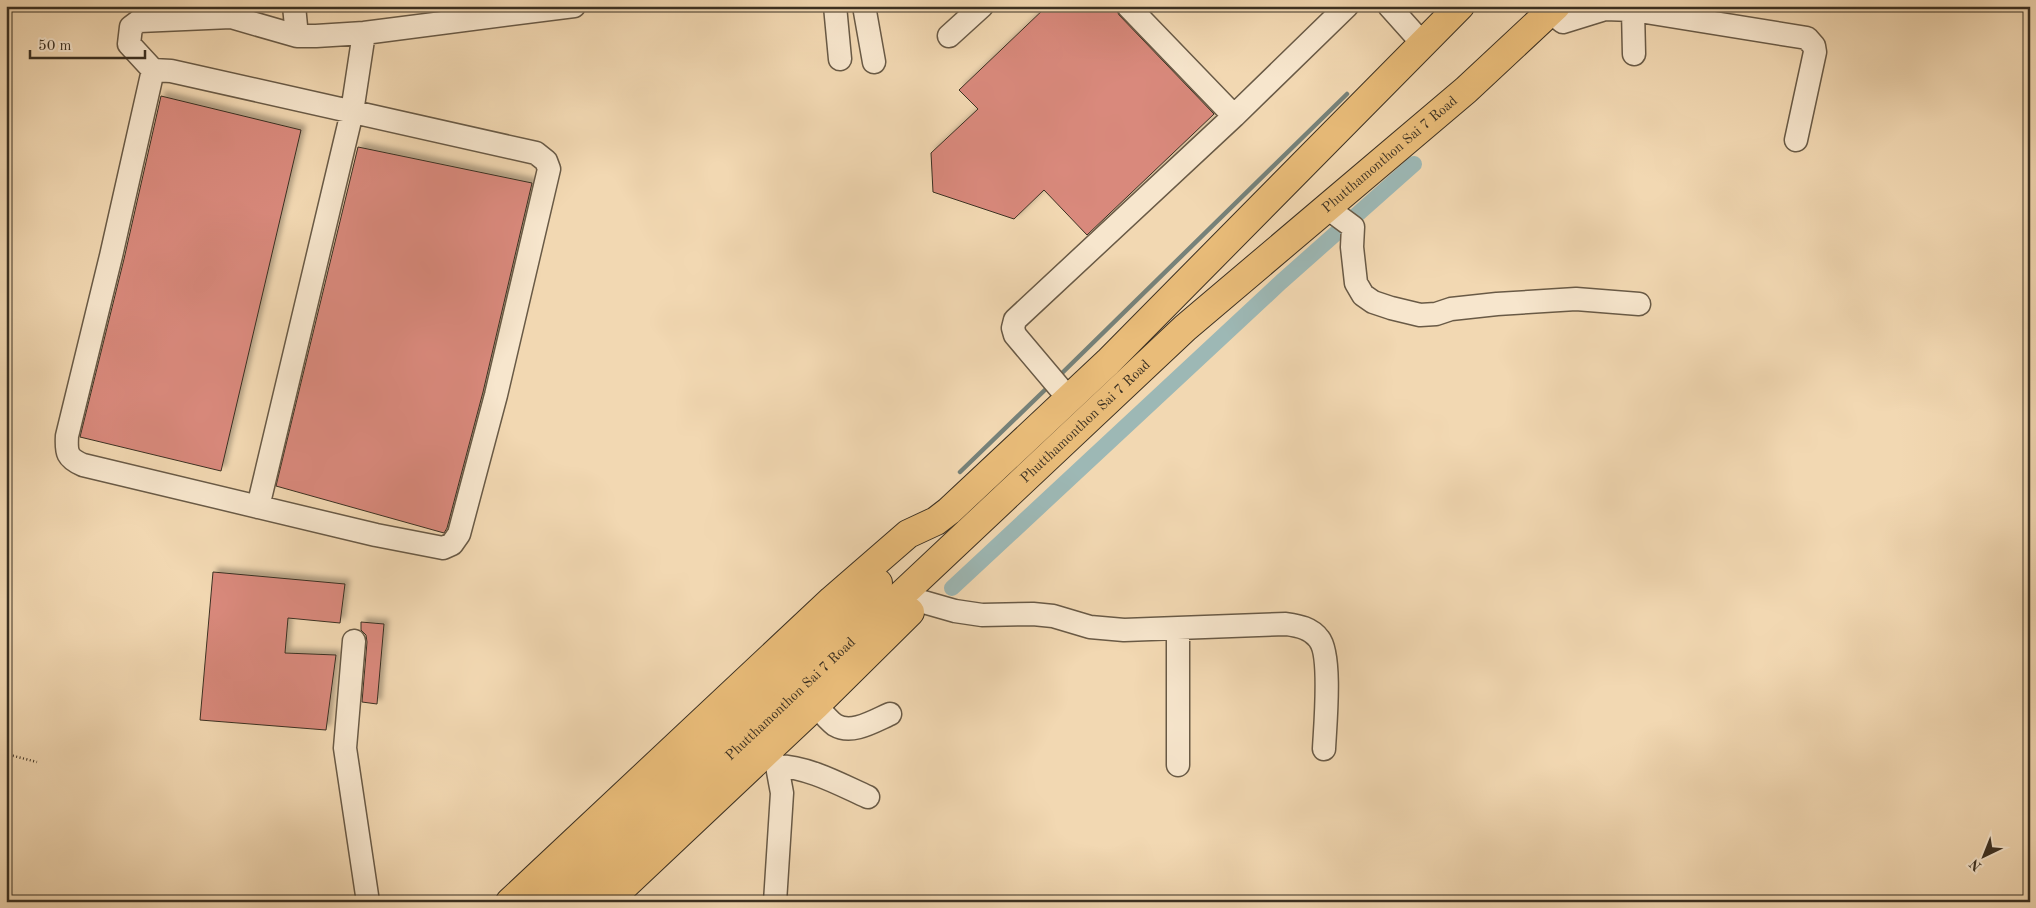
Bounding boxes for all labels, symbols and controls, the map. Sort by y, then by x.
scale bar [30,28,145,60]
text: 50 m [38,39,72,54]
street label: Phutthamonthon Sai 7 Road [1320,94,1460,216]
street label: Phutthamonthon Sai 7 Road [1018,358,1153,486]
street label: Phutthamonthon Sai 7 Road [723,635,858,763]
north arrow [1958,830,2008,880]
text: N [1967,856,1985,874]

